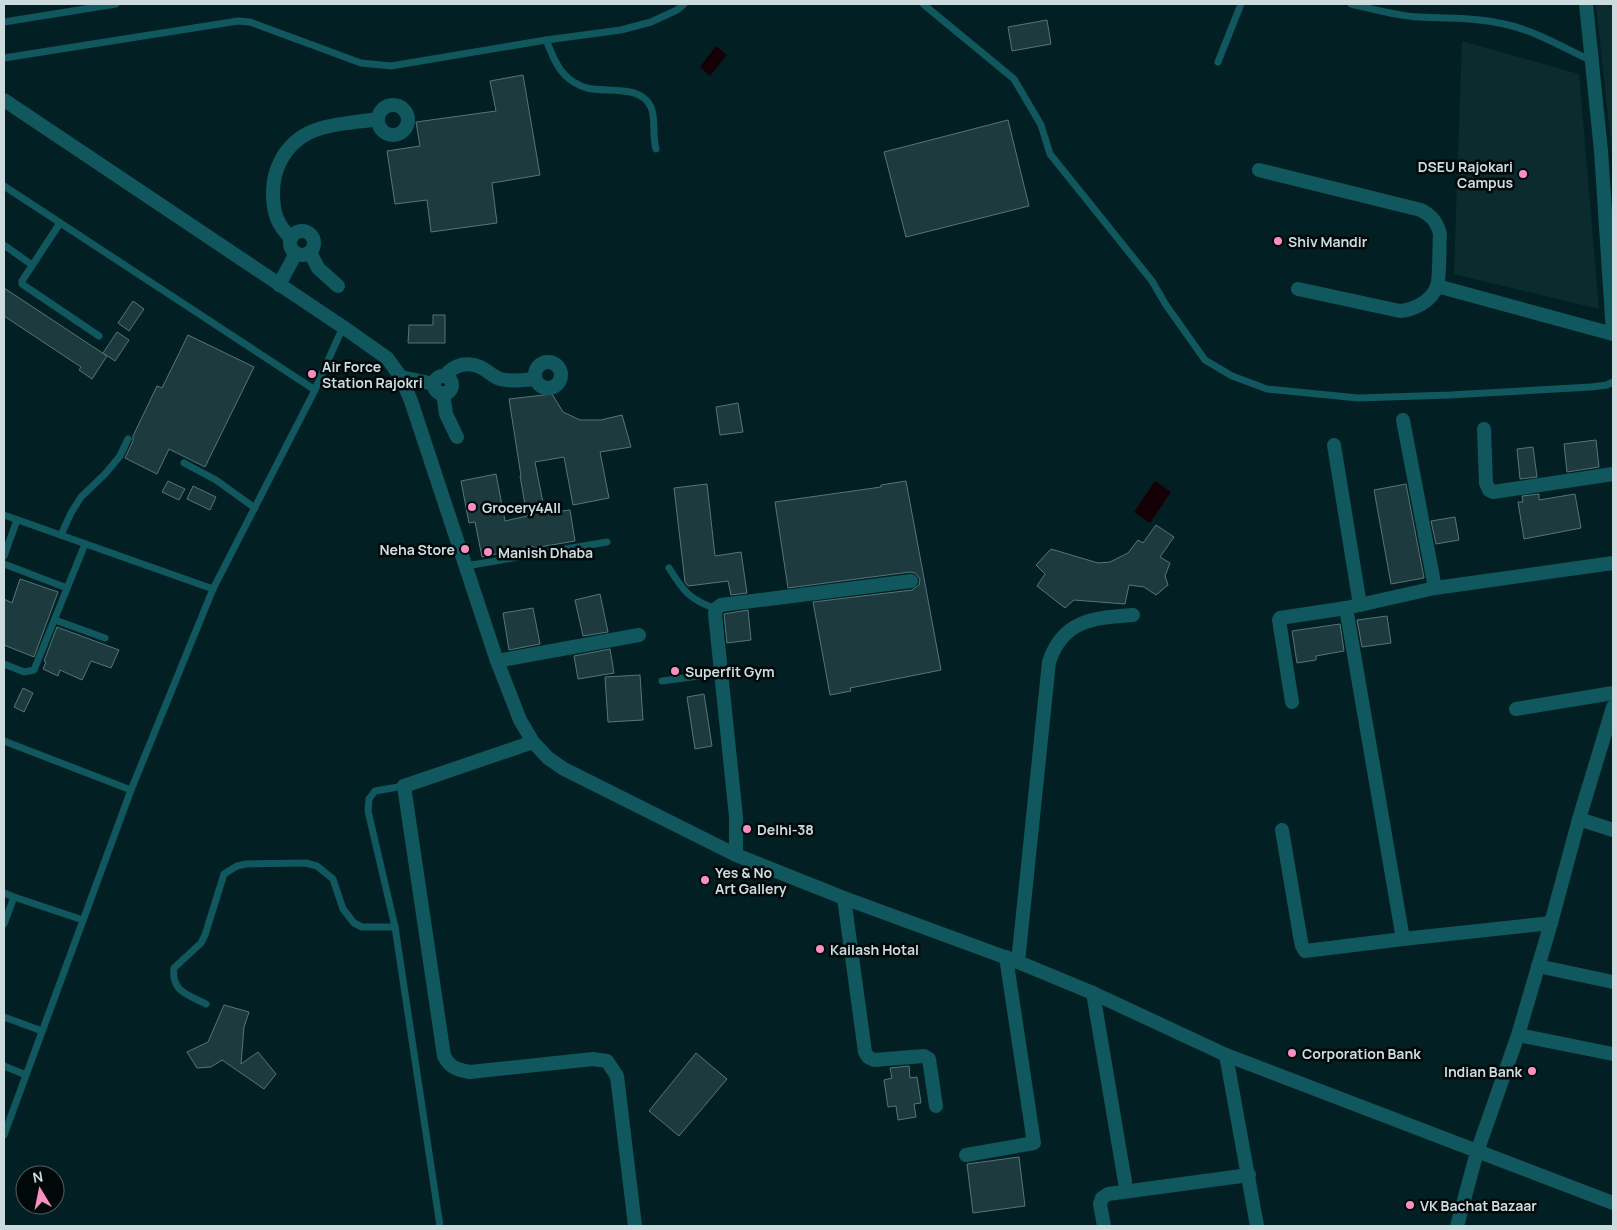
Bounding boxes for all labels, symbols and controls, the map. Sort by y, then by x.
place label: DSEU Rajokari Campus [1418,157,1513,192]
marker: DSEU Rajokari Campus [1517,168,1529,180]
place label: Shiv Mandir [1288,232,1368,251]
marker: Shiv Mandir [1272,235,1284,247]
place label: Air Force Station Rajokri [322,357,423,392]
marker: Air Force Station Rajokri [306,368,318,380]
place label: Grocery4All [482,498,561,517]
marker: Grocery4All [466,501,478,513]
place label: Neha Store [379,540,455,559]
marker: Neha Store [459,543,471,555]
place label: Manish Dhaba [498,543,593,562]
marker: Manish Dhaba [482,546,494,558]
place label: Superfit Gym [685,662,775,681]
marker: Superfit Gym [669,665,681,677]
place label: Delhi-38 [757,820,814,839]
marker: Delhi-38 [741,823,753,835]
place label: Yes & No Art Gallery [715,863,787,898]
marker: Yes & No Art Gallery [699,874,711,886]
place label: Kailash Hotal [830,940,919,959]
marker: Kailash Hotal [814,943,826,955]
place label: Corporation Bank [1302,1044,1421,1063]
marker: Corporation Bank [1286,1047,1298,1059]
place label: Indian Bank [1444,1062,1522,1081]
marker: Indian Bank [1526,1065,1538,1077]
north arrow [15,1165,65,1215]
text: N [31,1166,44,1187]
place label: VK Bachat Bazaar [1420,1196,1537,1215]
marker: VK Bachat Bazaar [1404,1199,1416,1211]

